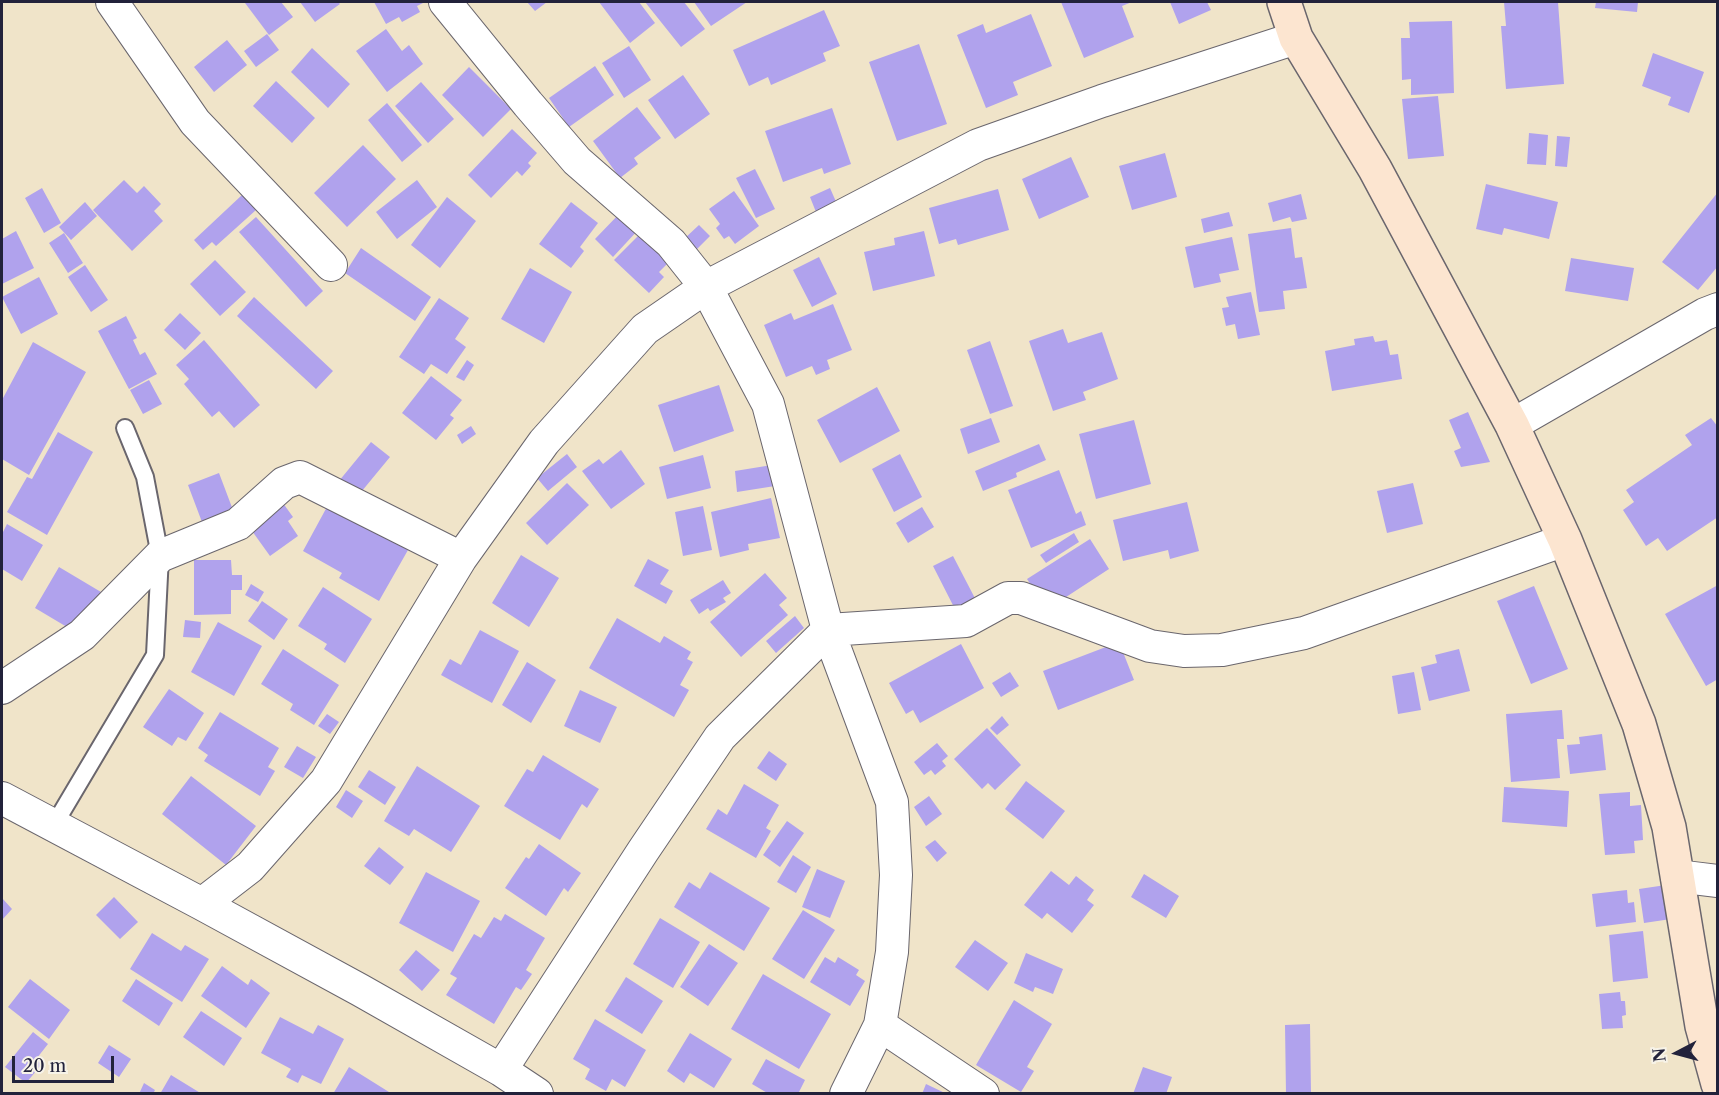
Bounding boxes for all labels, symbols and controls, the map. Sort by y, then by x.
north arrow [1647,1023,1707,1083]
scale bar [15,1044,117,1082]
text: N [1648,1047,1670,1063]
text: 20 m [23,1055,66,1077]

